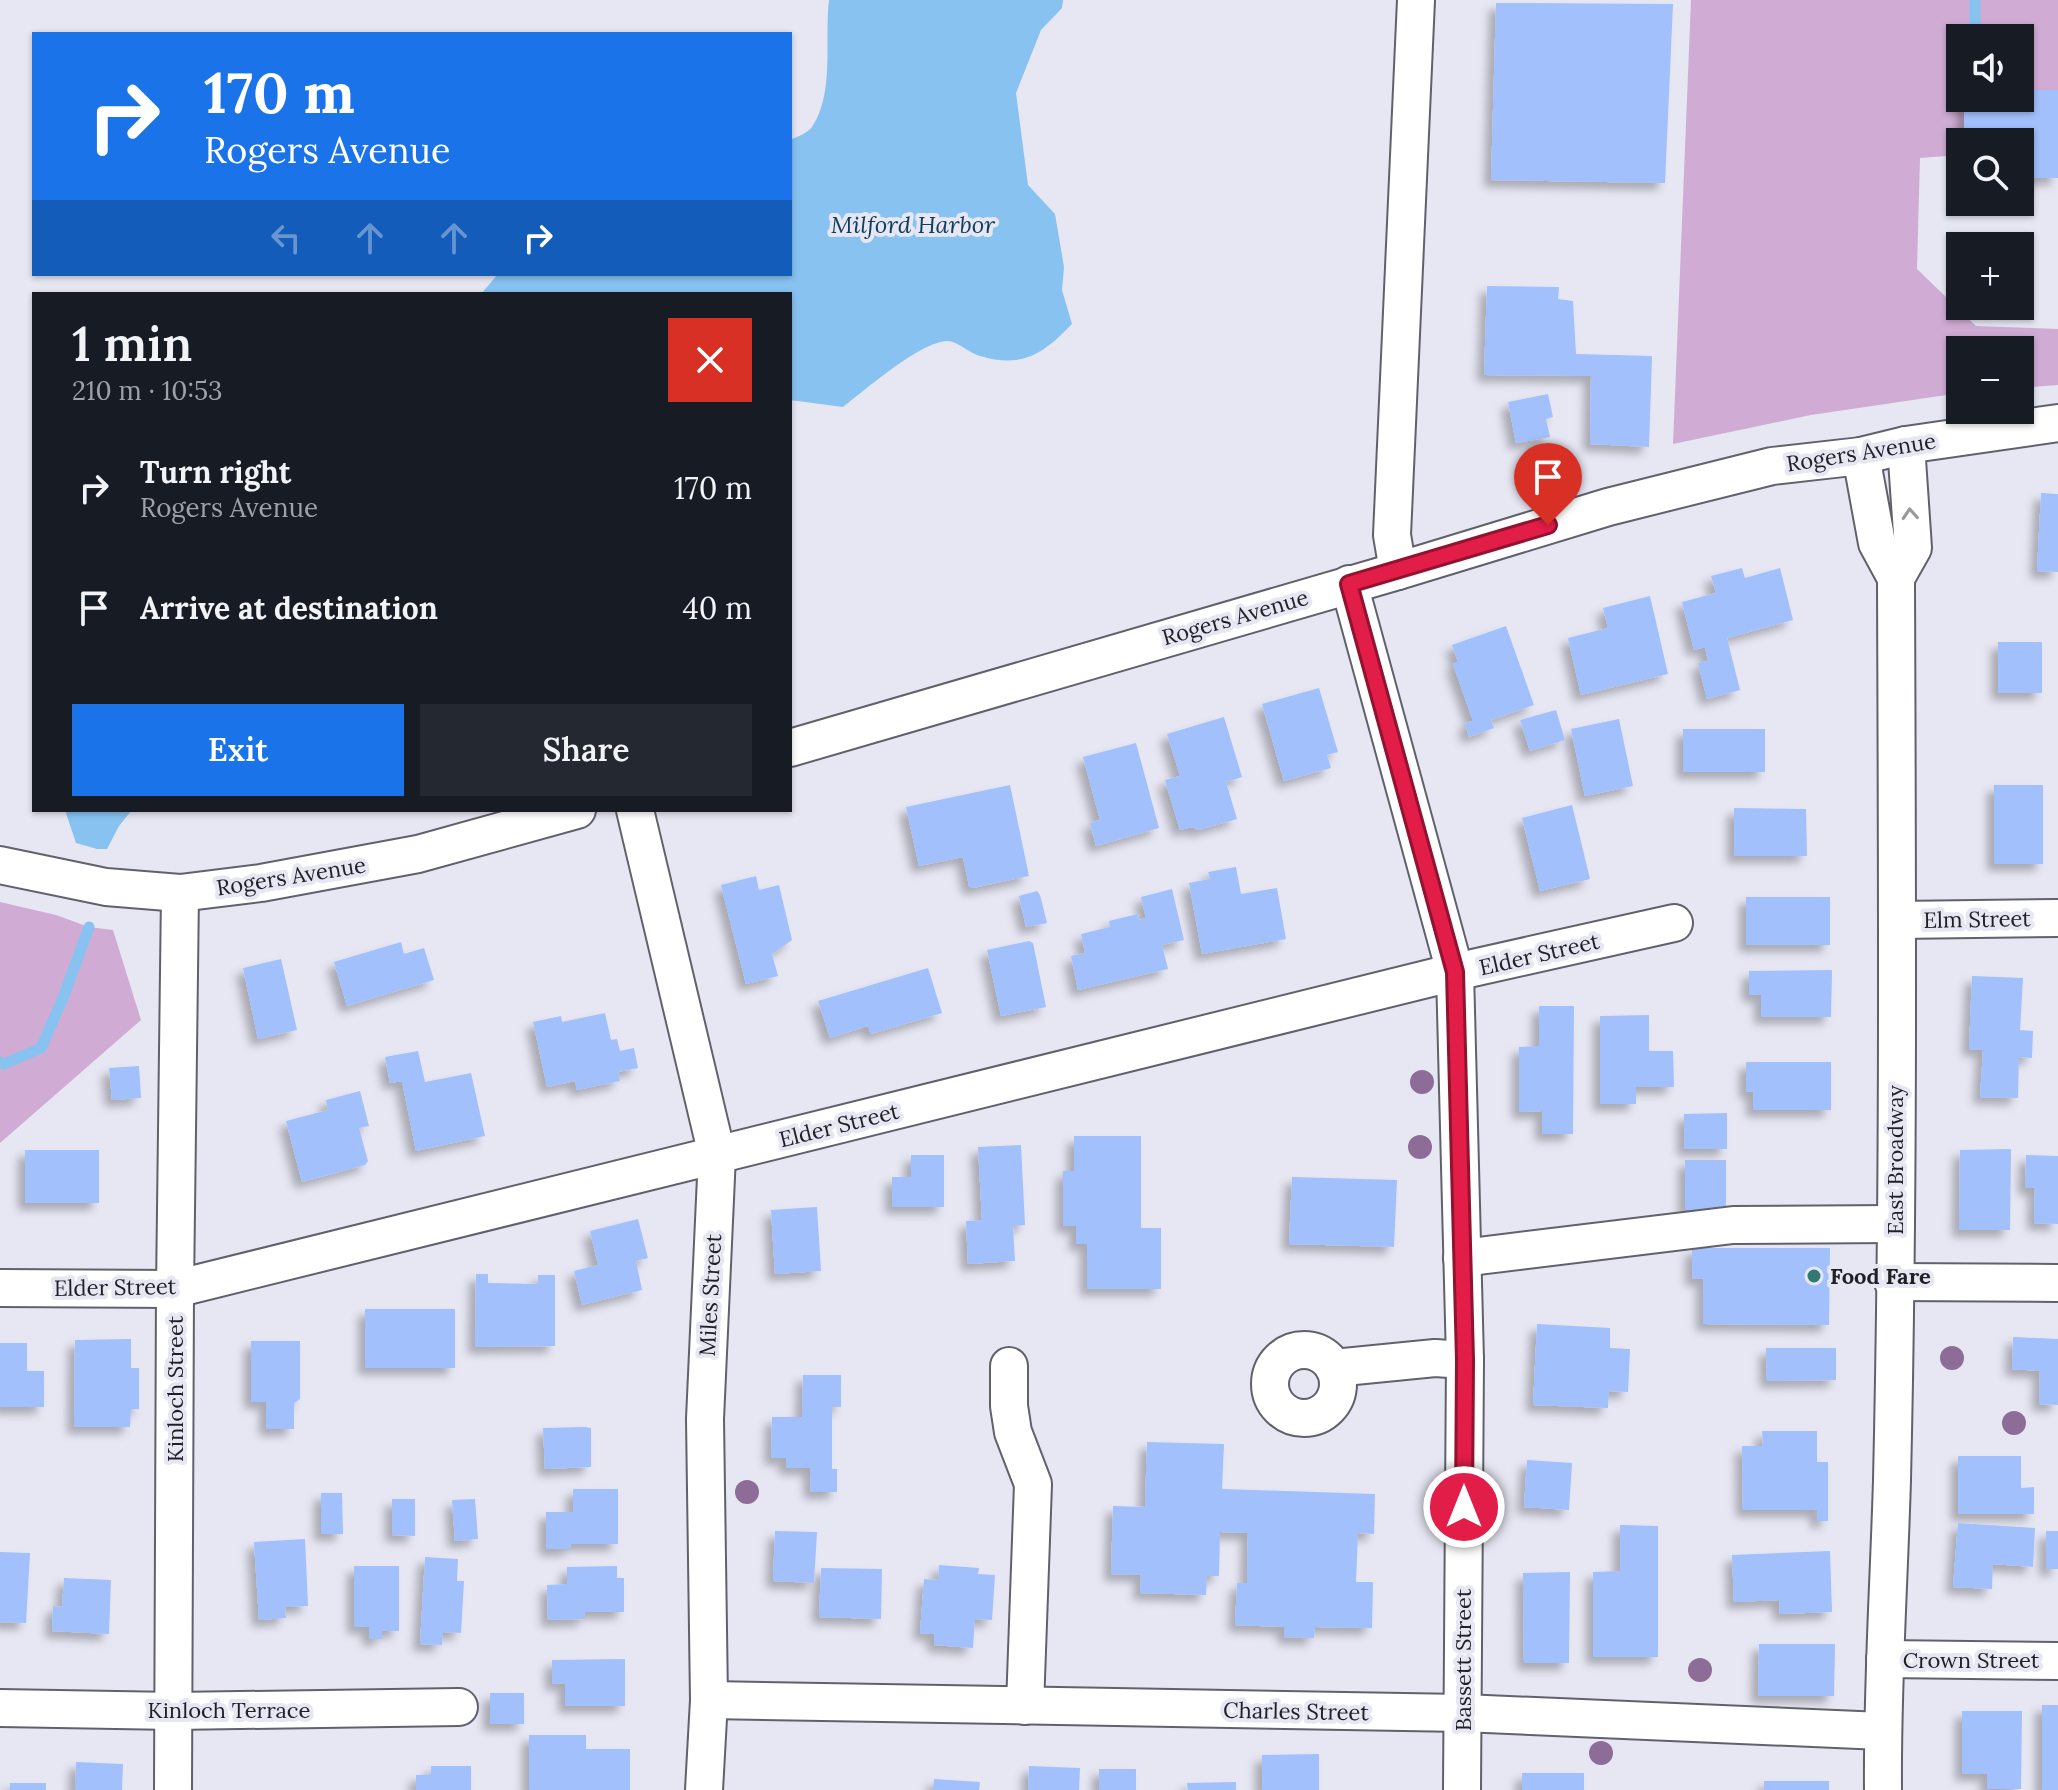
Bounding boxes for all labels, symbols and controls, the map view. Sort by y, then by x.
map controls [1946,24,2034,424]
button: sound [1946,24,2034,112]
text: 170 m [204,57,355,128]
icon: right [72,64,176,168]
text: Rogers Avenue [204,127,451,173]
button: search [1946,128,2034,216]
water label: Milford Harbor [831,209,995,240]
icon: left [264,216,308,260]
icon: ahead [348,216,392,260]
icon: ahead [432,216,476,260]
icon: right [516,216,560,260]
button: + [1946,232,2034,320]
text: 1 min [72,313,192,374]
button: close [668,318,752,402]
button: − [1946,336,2034,424]
text: 210 m · 10:53 [72,374,223,407]
street label: Rogers Avenue [1784,426,1938,478]
pin [1514,443,1582,525]
text: Turn right [140,453,291,491]
icon: arrive [1526,455,1570,499]
icon: right [72,466,116,510]
text: 170 m [674,469,752,507]
text: Rogers Avenue [140,491,318,524]
one-way arrow [1902,507,1919,520]
street label: Rogers Avenue [1159,583,1311,651]
icon: arrive [72,586,116,630]
text: Arrive at destination [140,589,438,627]
text: 40 m [682,589,752,627]
button: Exit [72,704,404,796]
button: Share [420,704,752,796]
street label: Rogers Avenue [214,850,368,902]
street label: Elm Street [1923,904,2031,934]
street label: Elder Street [1476,926,1602,981]
street label: East Broadway [1881,1085,1909,1235]
street label: Elder Street [776,1096,902,1153]
street label: Miles Street [693,1233,727,1357]
place label: Food Fare [1830,1262,1931,1290]
marker: Food Fare [1805,1267,1823,1285]
street label: Elder Street [54,1272,177,1302]
street label: Kinloch Street [161,1315,189,1462]
position arrow [1422,1465,1506,1549]
street label: Bassett Street [1449,1588,1477,1731]
street label: Crown Street [1903,1646,2040,1674]
street label: Kinloch Terrace [148,1696,310,1724]
street label: Charles Street [1223,1696,1370,1726]

